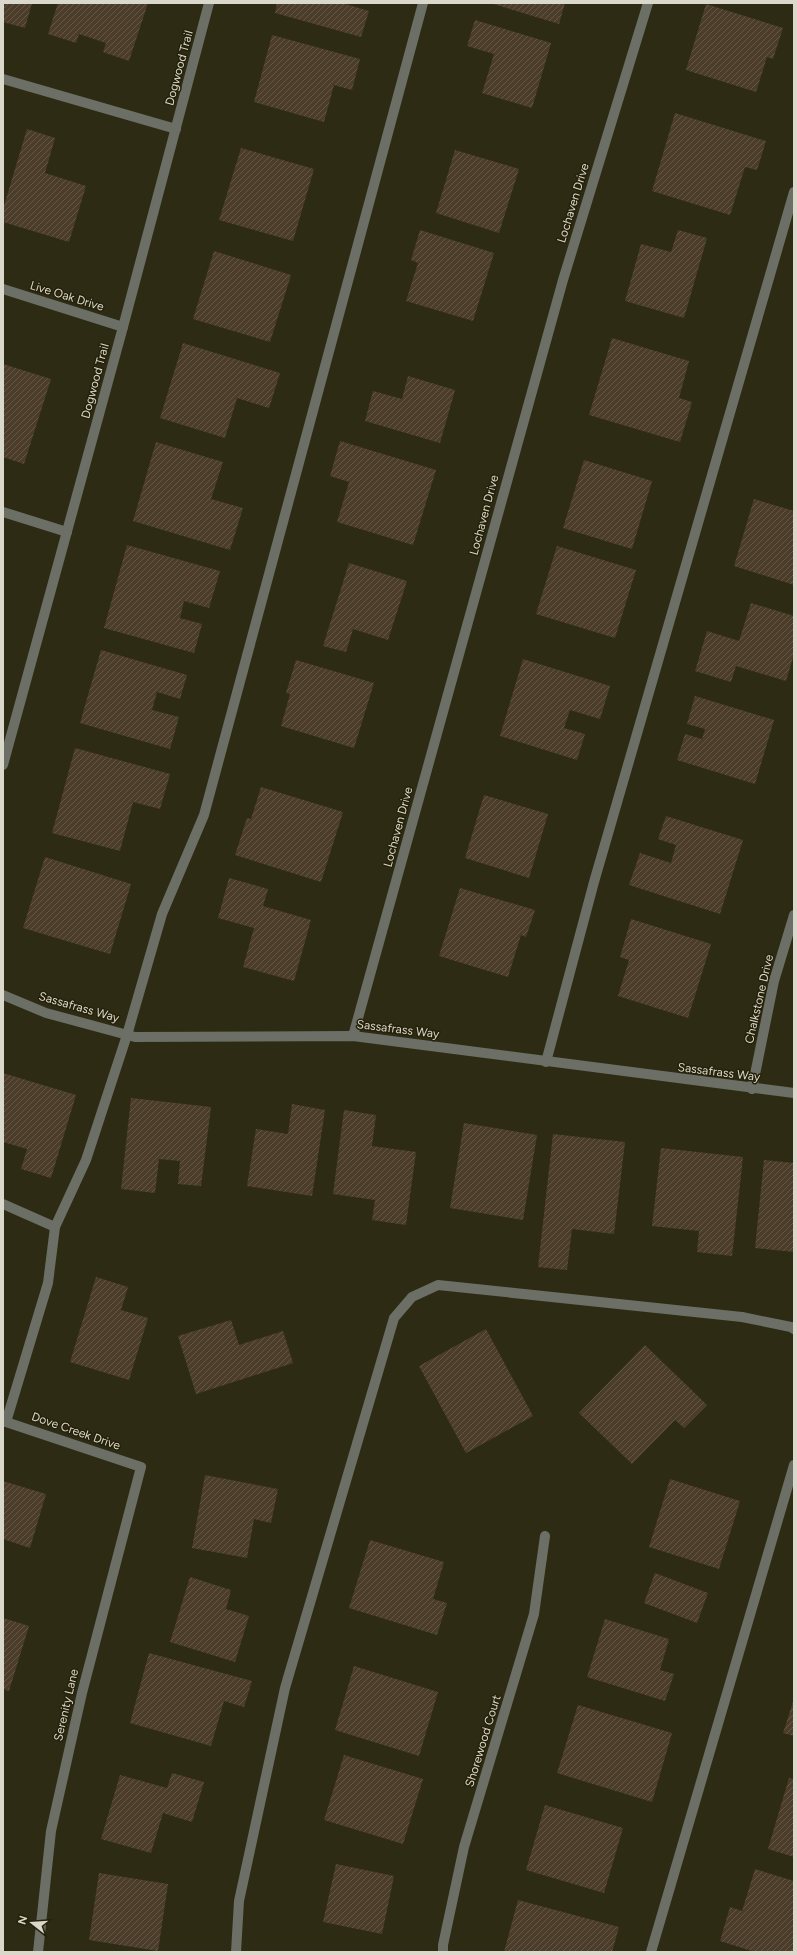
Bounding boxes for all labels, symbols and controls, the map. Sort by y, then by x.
street label: Dogwood Trail [162,29,196,107]
street label: Lochaven Drive [554,161,592,244]
street label: Live Oak Drive [28,278,106,314]
street label: Dogwood Trail [78,342,112,420]
street label: Lochaven Drive [467,473,502,557]
street label: Lochaven Drive [381,785,416,869]
street label: Chalkstone Drive [742,953,776,1045]
street label: Sassafrass Way [37,989,121,1025]
street label: Sassafrass Way [356,1017,441,1041]
street label: Sassafrass Way [677,1060,762,1084]
street label: Dove Creek Drive [30,1409,123,1453]
street label: Serenity Lane [51,1667,81,1742]
street label: Shorewood Court [462,1693,504,1789]
north arrow [12,1903,52,1943]
text: N [15,1914,30,1926]

